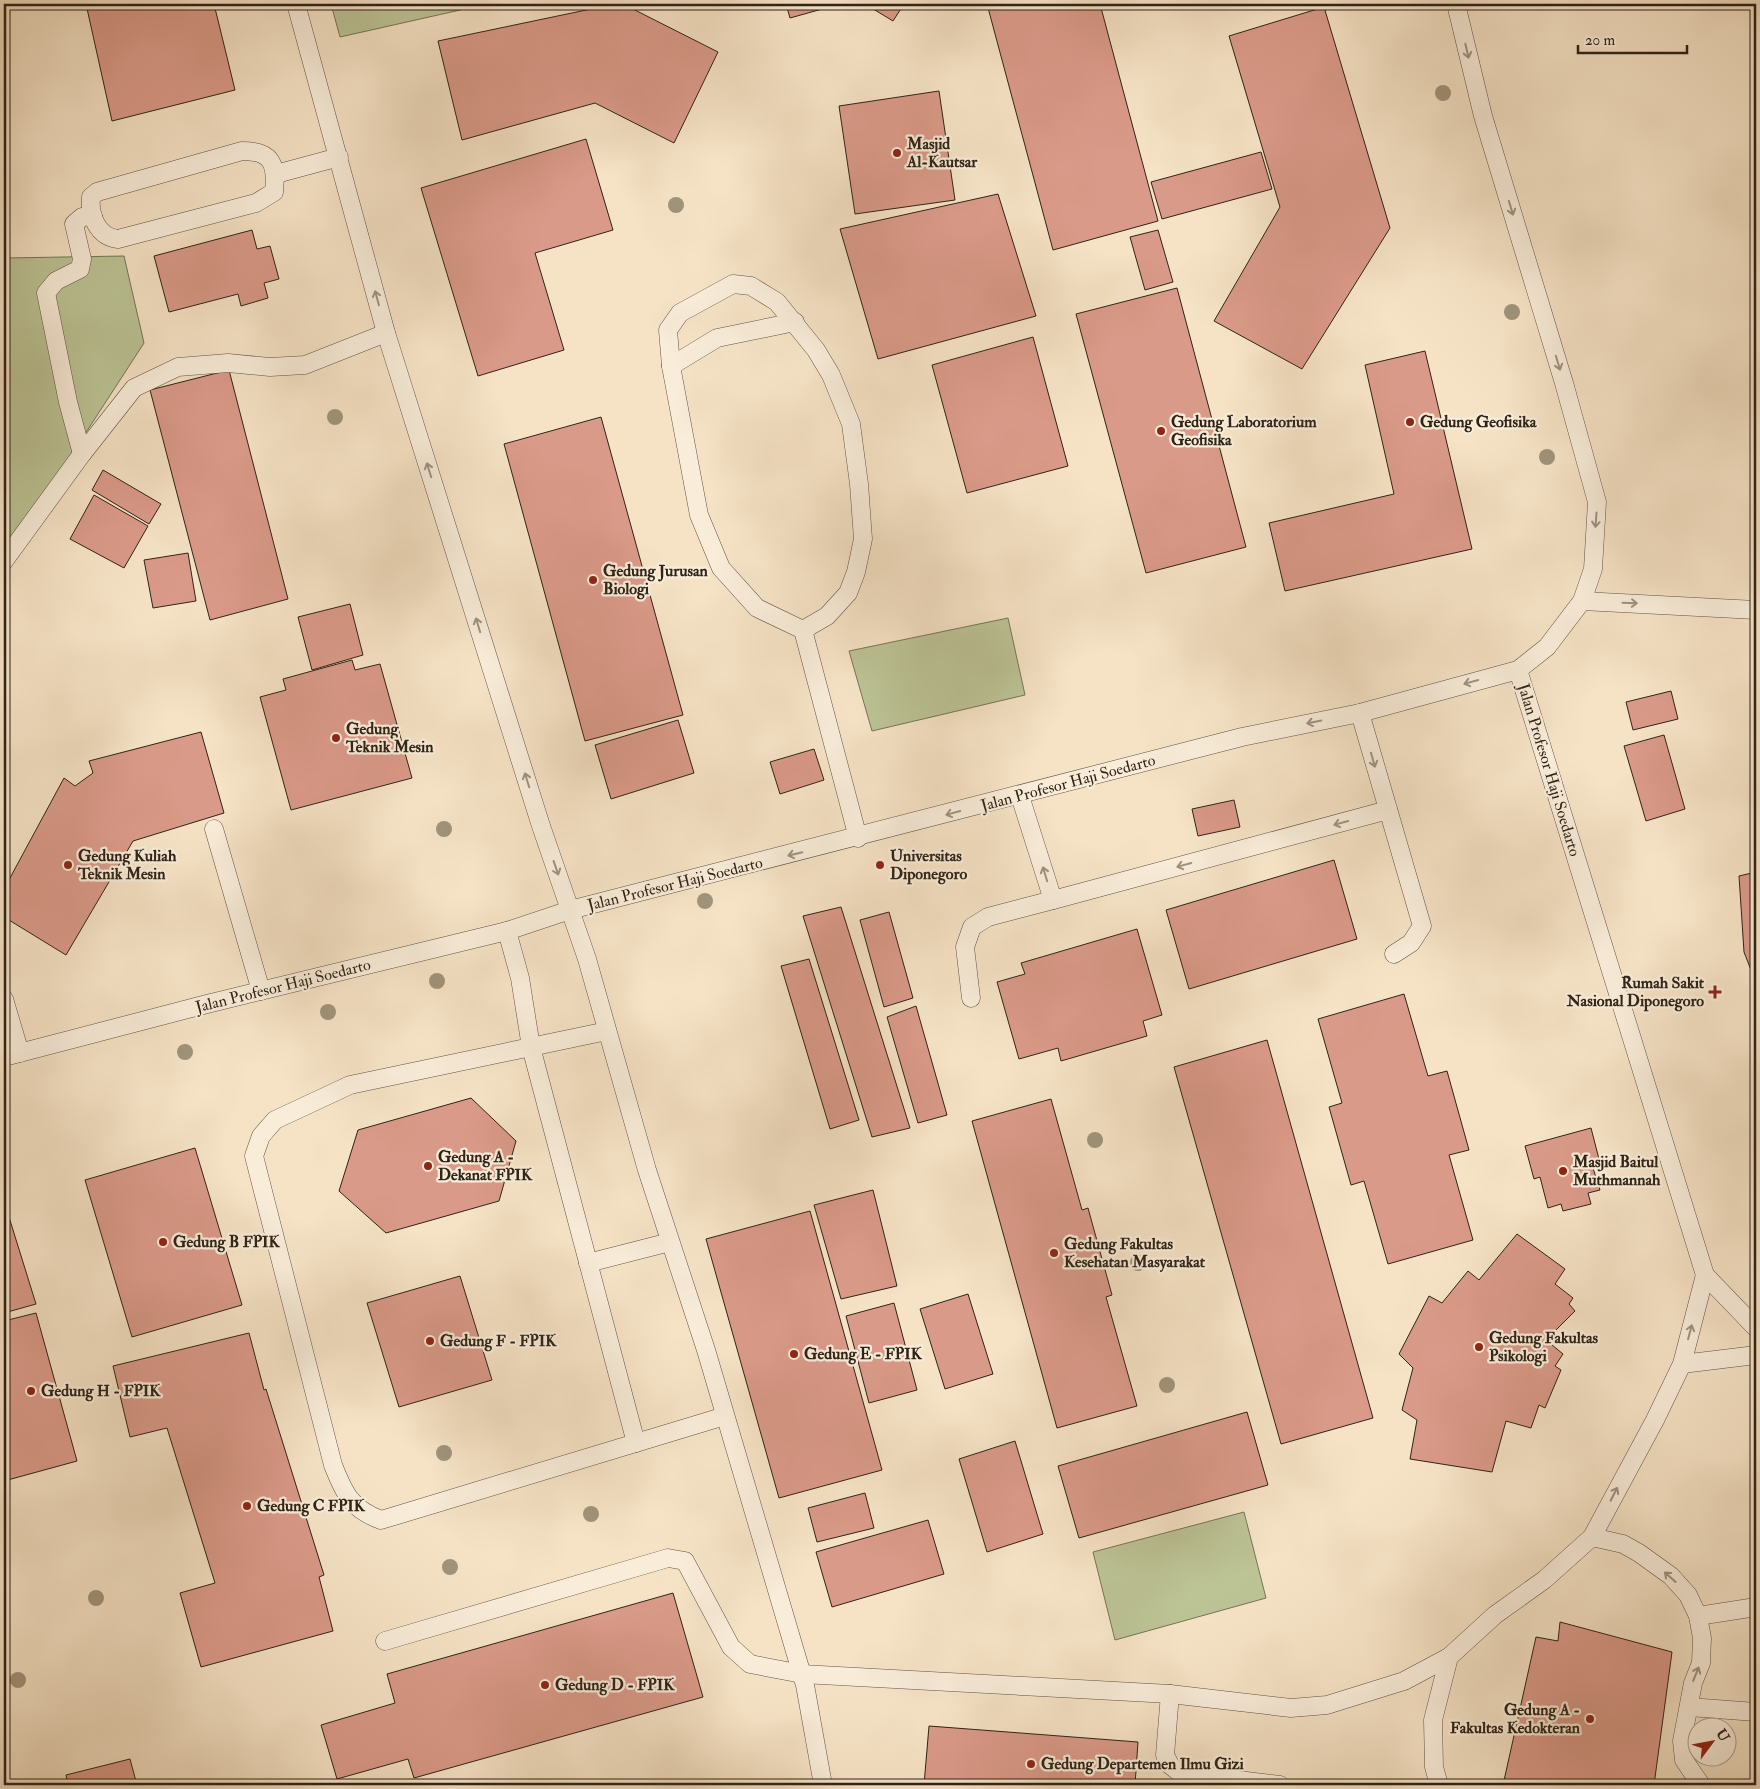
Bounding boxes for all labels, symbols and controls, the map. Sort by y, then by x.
scale bar [1578,22,1686,54]
text: 20 m [1585,31,1615,50]
one-way arrow [1463,43,1472,59]
place label: Masjid Al-Kautsar [906,134,978,172]
marker: Masjid Al-Kautsar [891,147,903,159]
one-way arrow [1506,199,1516,215]
one-way arrow [371,290,381,306]
one-way arrow [1553,355,1563,371]
place label: Gedung Laboratorium Geofisika [1171,412,1317,450]
place label: Gedung Geofisika [1420,412,1537,433]
marker: Gedung Geofisika [1404,416,1416,428]
marker: Gedung Laboratorium Geofisika [1155,425,1167,437]
one-way arrow [424,462,434,478]
one-way arrow [1591,512,1600,528]
place label: Gedung Jurusan Biologi [603,561,709,600]
marker: Gedung Jurusan Biologi [587,574,599,586]
one-way arrow [1622,598,1638,607]
one-way arrow [473,617,482,633]
one-way arrow [1464,678,1480,688]
street label: Jalan Profesor Haji Soedarto [1512,680,1585,859]
one-way arrow [1306,718,1322,728]
place label: Gedung Teknik Mesin [345,719,434,757]
marker: Gedung Teknik Mesin [330,732,342,744]
street label: Jalan Profesor Haji Soedarto [978,750,1158,817]
one-way arrow [1369,751,1379,767]
one-way arrow [521,772,531,788]
one-way arrow [945,809,961,818]
one-way arrow [1333,818,1349,828]
place label: Gedung Kuliah Teknik Mesin [77,846,177,884]
place label: Universitas Diponegoro [890,846,967,885]
one-way arrow [788,850,804,859]
street label: Jalan Profesor Haji Soedarto [584,852,765,917]
marker: Gedung Kuliah Teknik Mesin [62,859,74,871]
marker: Universitas Diponegoro [874,859,886,871]
one-way arrow [551,860,561,876]
one-way arrow [1176,861,1192,871]
one-way arrow [1039,866,1049,882]
street label: Jalan Profesor Haji Soedarto [192,954,373,1019]
place label: Rumah Sakit Nasional Diponegoro [1566,973,1705,1012]
marker: Rumah Sakit Nasional Diponegoro [1708,985,1722,999]
place label: Gedung A - Dekanat FPIK [438,1147,533,1185]
place label: Masjid Baitul Muthmannah [1572,1152,1661,1190]
marker: Gedung A - Dekanat FPIK [422,1160,434,1172]
marker: Masjid Baitul Muthmannah [1557,1165,1569,1177]
place label: Gedung B FPIK [173,1232,280,1253]
place label: Gedung Fakultas Kesehatan Masyarakat [1064,1234,1206,1273]
marker: Gedung B FPIK [157,1236,169,1248]
marker: Gedung Fakultas Kesehatan Masyarakat [1048,1247,1060,1259]
one-way arrow [1686,1324,1696,1340]
place label: Gedung Fakultas Psikologi [1489,1328,1599,1367]
place label: Gedung F - FPIK [440,1331,557,1352]
marker: Gedung F - FPIK [424,1335,436,1347]
marker: Gedung Fakultas Psikologi [1473,1341,1485,1353]
place label: Gedung E - FPIK [804,1344,923,1365]
marker: Gedung E - FPIK [788,1348,800,1360]
place label: Gedung H - FPIK [41,1381,161,1402]
marker: Gedung H - FPIK [25,1385,37,1397]
one-way arrow [1610,1487,1619,1502]
place label: Gedung C FPIK [257,1496,366,1517]
marker: Gedung C FPIK [241,1500,253,1512]
one-way arrow [1664,1571,1677,1583]
one-way arrow [1692,1667,1702,1682]
place label: Gedung D - FPIK [555,1675,675,1696]
marker: Gedung D - FPIK [539,1679,551,1691]
place label: Gedung A - Fakultas Kedokteran [1450,1700,1581,1738]
marker: Gedung A - Fakultas Kedokteran [1584,1713,1596,1725]
north arrow [1688,1716,1738,1766]
text: U [1712,1726,1733,1745]
place label: Gedung Departemen Ilmu Gizi [1041,1754,1245,1775]
marker: Gedung Departemen Ilmu Gizi [1025,1758,1037,1770]

